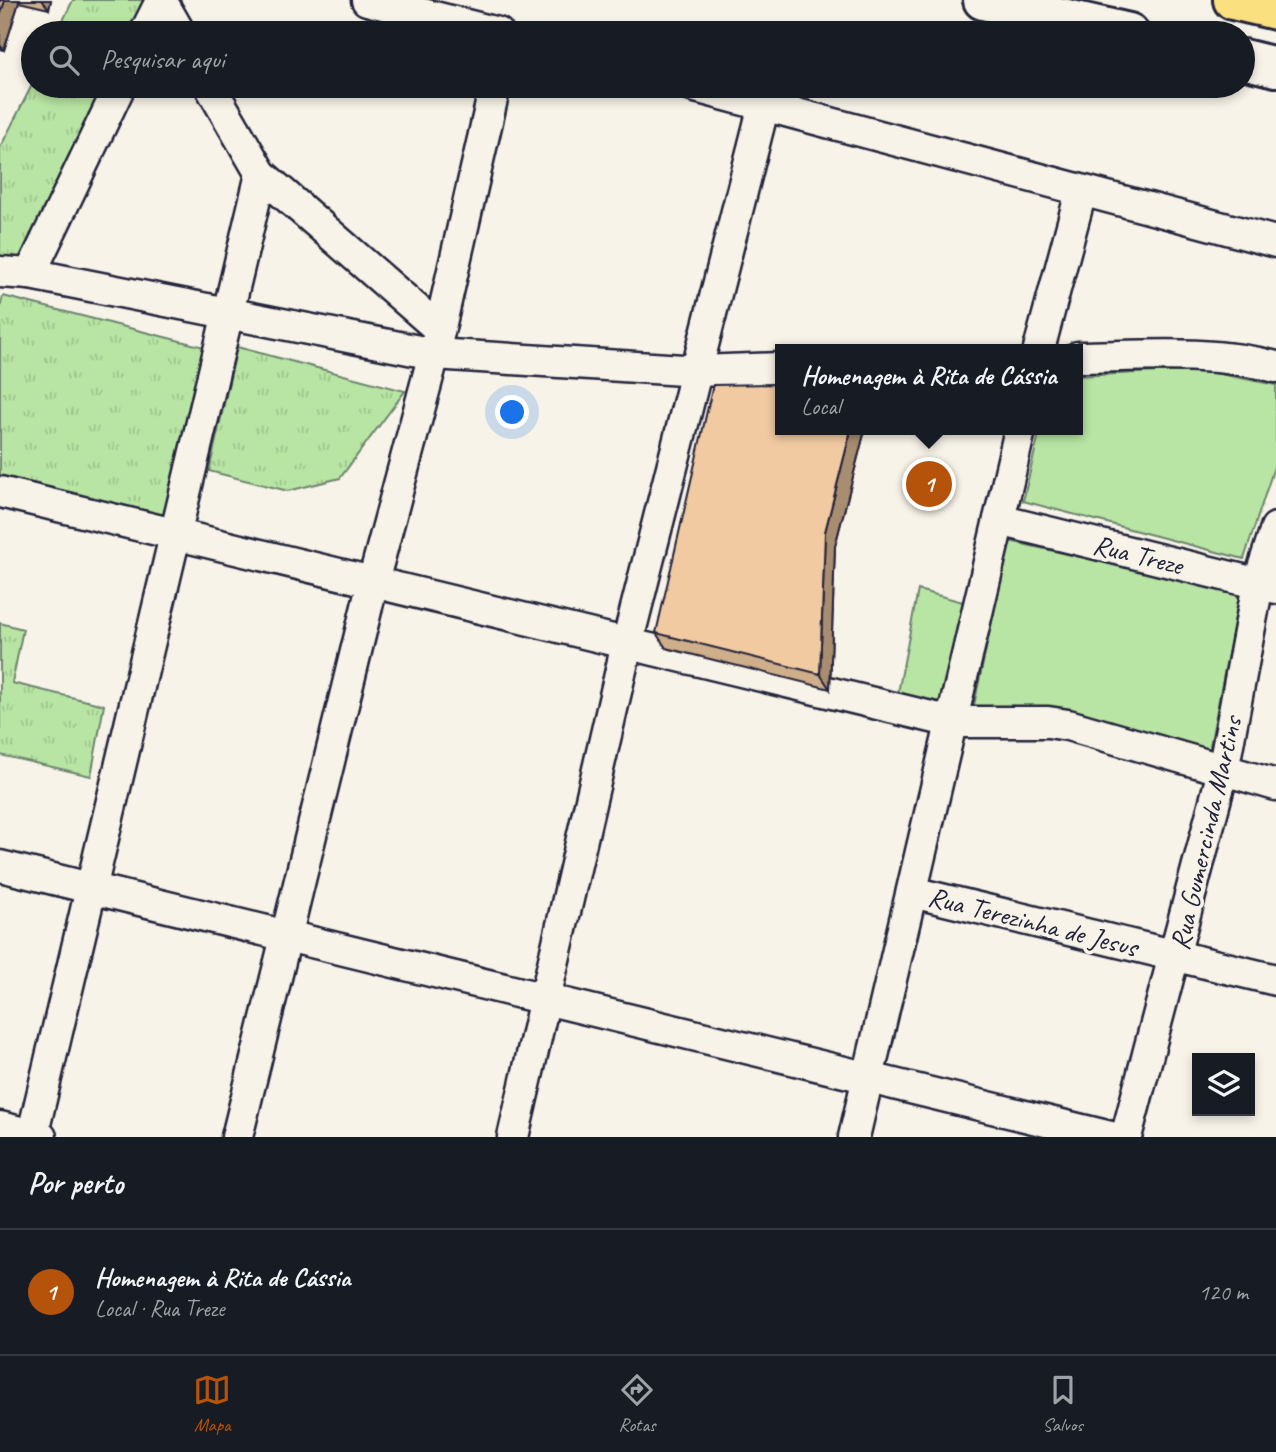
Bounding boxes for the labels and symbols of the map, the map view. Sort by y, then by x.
your location [495,395,529,429]
pin: 1 [906,458,952,510]
street label: Rua Treze [1089,526,1188,583]
street label: Rua Gumercinda Martins [1162,711,1250,953]
street label: Rua Terezinha de Jesus [925,879,1143,965]

